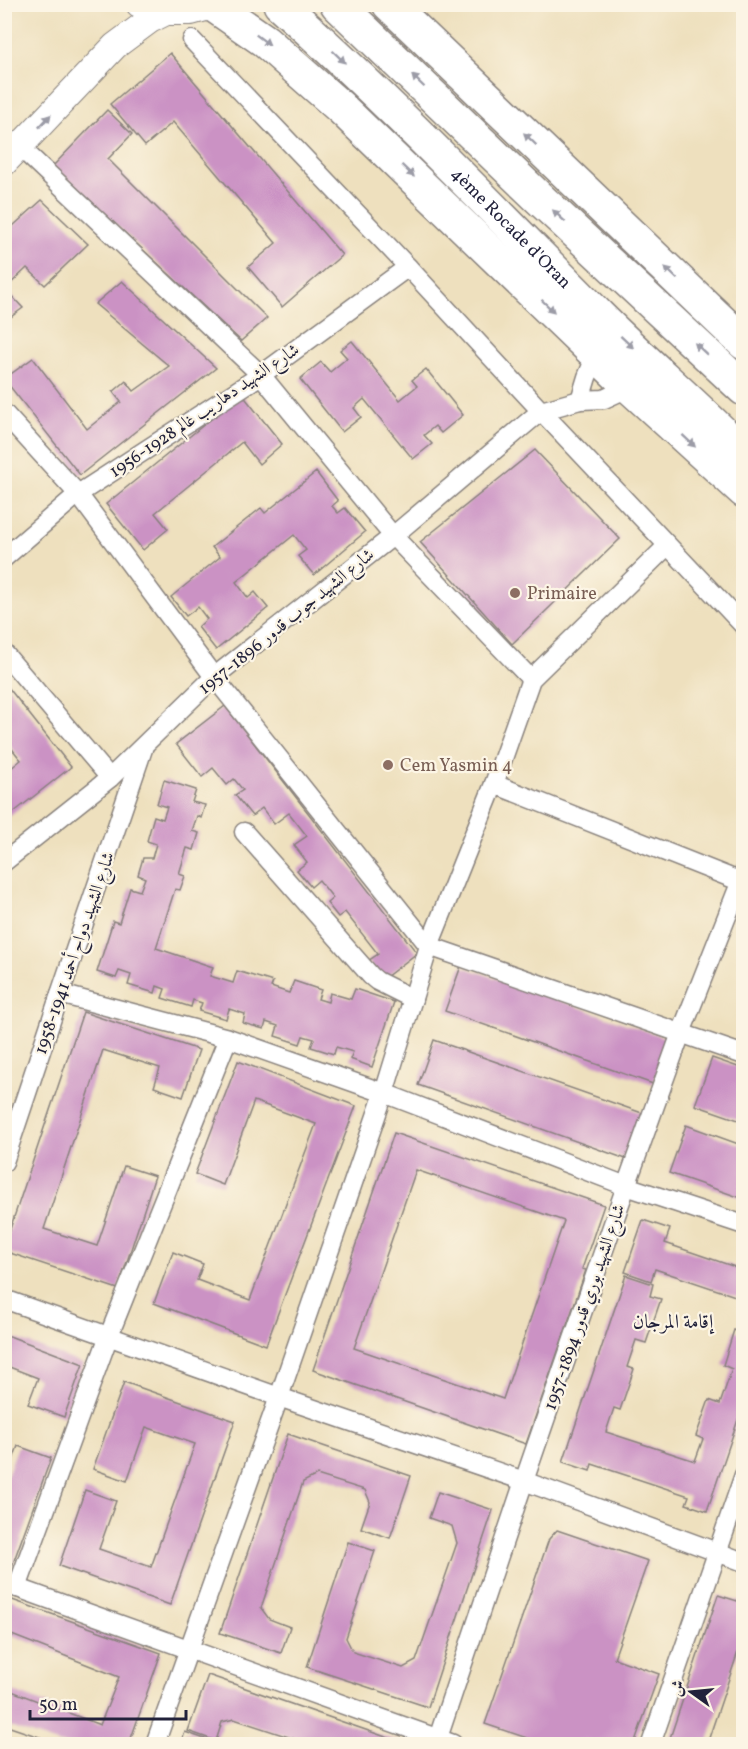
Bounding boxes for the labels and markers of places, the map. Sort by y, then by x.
place label: Primaire [527,582,597,607]
marker: Primaire [508,586,522,600]
place label: Cem Yasmin 4 [400,754,513,779]
marker: Cem Yasmin 4 [381,758,395,772]

